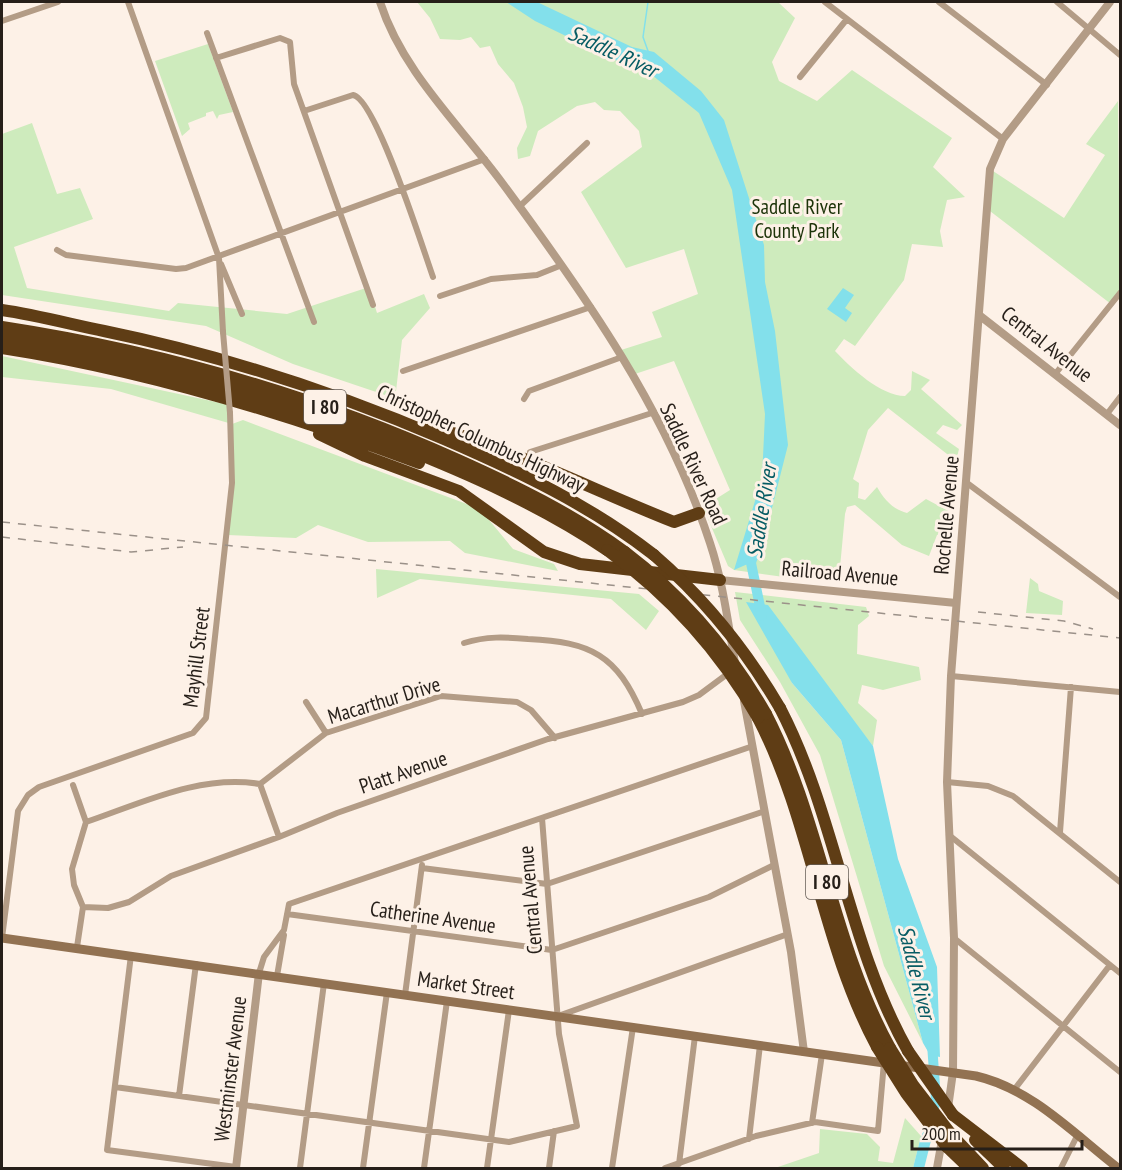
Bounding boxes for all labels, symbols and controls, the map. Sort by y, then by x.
water label: Saddle River [564,18,665,85]
park label: Saddle River County Park [752,193,843,244]
street label: Central Avenue [996,300,1098,388]
street label: Christopher Columbus Highway [373,378,589,498]
road number: I 80 [304,390,346,424]
street label: Saddle River Road [654,399,734,529]
street label: Rochelle Avenue [927,454,965,576]
water label: Saddle River [740,459,783,560]
street label: Railroad Avenue [780,554,900,592]
street label: Mayhill Street [176,605,216,709]
street label: Macarthur Drive [324,670,444,730]
street label: Platt Avenue [355,744,451,800]
street label: Central Avenue [512,845,548,955]
road number: I 80 [806,865,848,899]
street label: Catherine Avenue [368,895,498,939]
water label: Saddle River [892,922,943,1024]
street label: Market Street [416,965,517,1005]
street label: Westminster Avenue [208,995,252,1143]
scale bar [912,1113,1082,1151]
text: 200 m [921,1122,961,1145]

